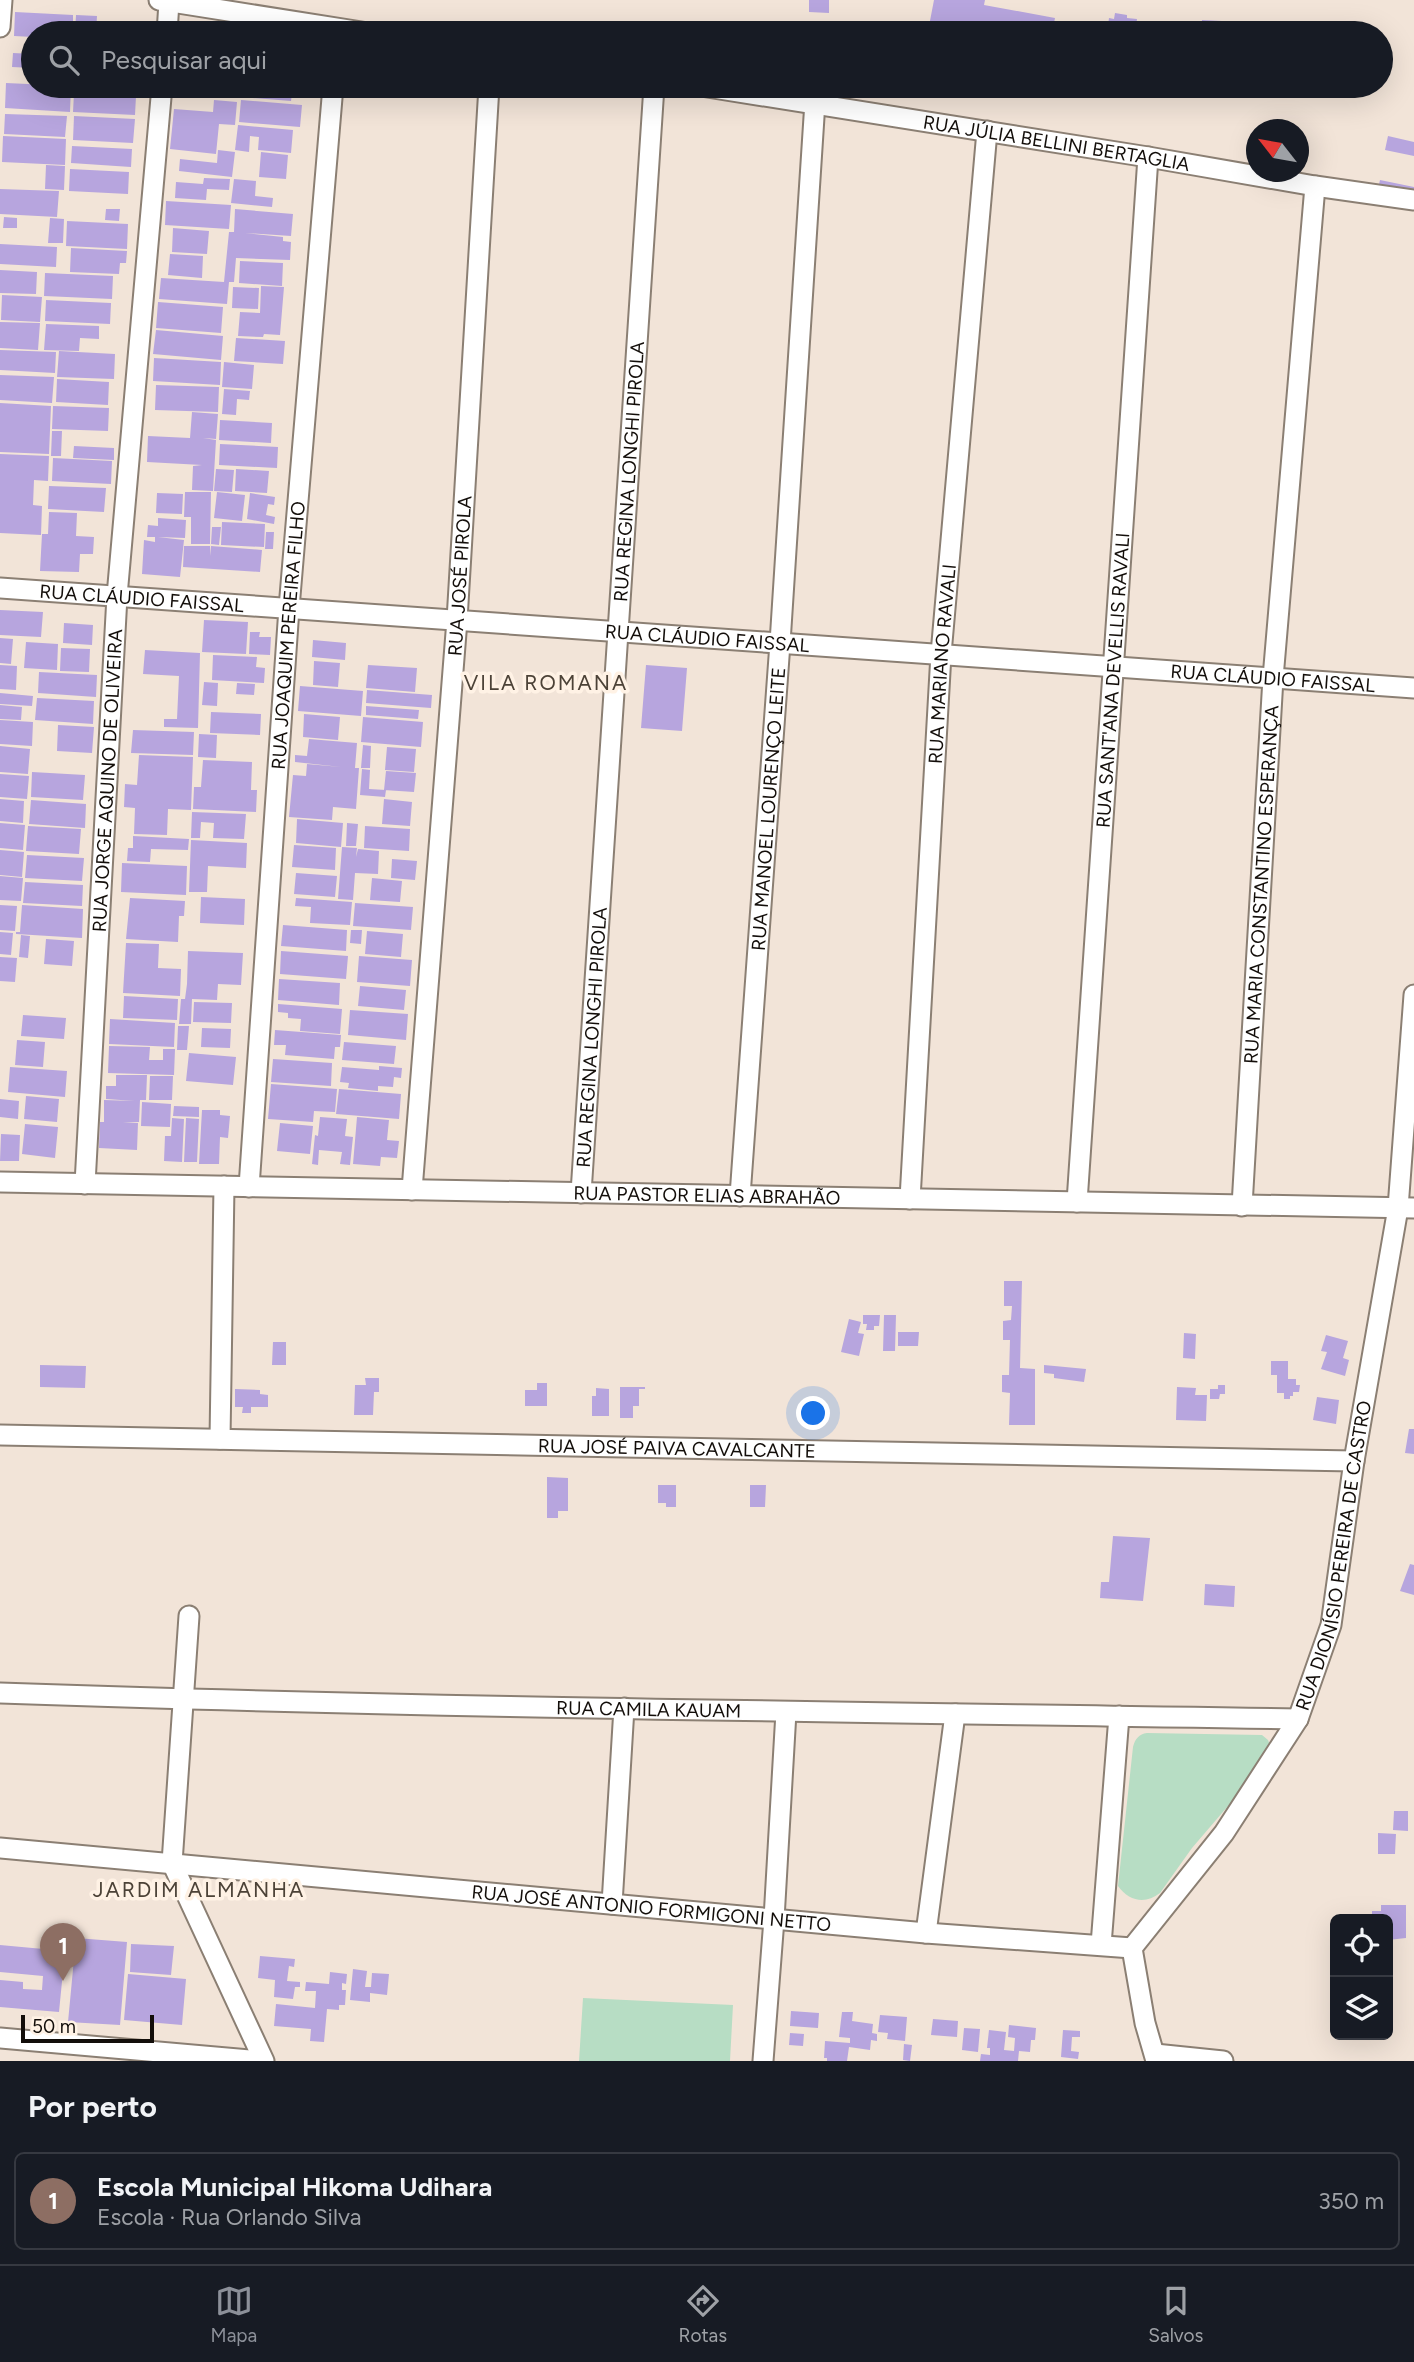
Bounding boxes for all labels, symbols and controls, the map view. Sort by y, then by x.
search box [21,21,1393,98]
icon: search [45,41,83,79]
text: Pesquisar aqui [101,44,267,76]
street label: RUA JÚLIA BELLINI BERTAGLIA [921,110,1192,176]
north arrow [1246,119,1309,182]
street label: RUA REGINA LONGHI PIROLA [609,341,649,603]
street label: RUA JOSÉ PIROLA [443,495,476,657]
street label: RUA JOAQUIM PEREIRA FILHO [267,500,310,770]
street label: RUA SANT'ANA DEVELLIS RAVALI [1091,532,1134,829]
street label: RUA MARIANO RAVALI [924,563,961,765]
street label: RUA CLÁUDIO FAISSAL [39,580,245,617]
street label: RUA CLÁUDIO FAISSAL [604,620,810,657]
street label: RUA JORGE AQUINO DE OLIVEIRA [88,628,127,933]
street label: RUA CLÁUDIO FAISSAL [1170,660,1376,697]
street label: RUA MANOEL LOURENÇO LEITE [747,667,790,952]
district label: VILA ROMANA [464,670,628,695]
street label: RUA MARIA CONSTANTINO ESPERANÇA [1239,704,1283,1065]
street label: RUA REGINA LONGHI PIROLA [572,906,612,1168]
street label: RUA PASTOR ELIAS ABRAHÃO [573,1182,841,1209]
your location [796,1396,830,1430]
street label: RUA DIONÍSIO PEREIRA DE CASTRO [1291,1399,1376,1714]
street label: RUA JOSÉ PAIVA CAVALCANTE [538,1434,816,1463]
street label: RUA CAMILA KAUAM [556,1696,741,1723]
district label: JARDIM ALMANHA [93,1877,305,1902]
street label: RUA JOSÉ ANTONIO FORMIGONI NETTO [470,1880,832,1936]
map controls [1330,1914,1393,2040]
button: locate [1330,1914,1393,1977]
pin: 1 [40,1923,86,1981]
button: layers [1330,1977,1393,2040]
scale bar [21,2012,154,2044]
text: 50 m [32,2015,76,2038]
text: Por perto [28,2088,157,2125]
text: Escola Municipal Hikoma Udihara [97,2171,492,2203]
text: 1 [48,2187,58,2215]
text: 350 m [1318,2187,1384,2215]
text: Escola · Rua Orlando Silva [97,2203,361,2231]
tab: Mapa [211,2282,257,2347]
tab: Rotas [678,2282,727,2347]
tab: Salvos [1148,2282,1203,2347]

